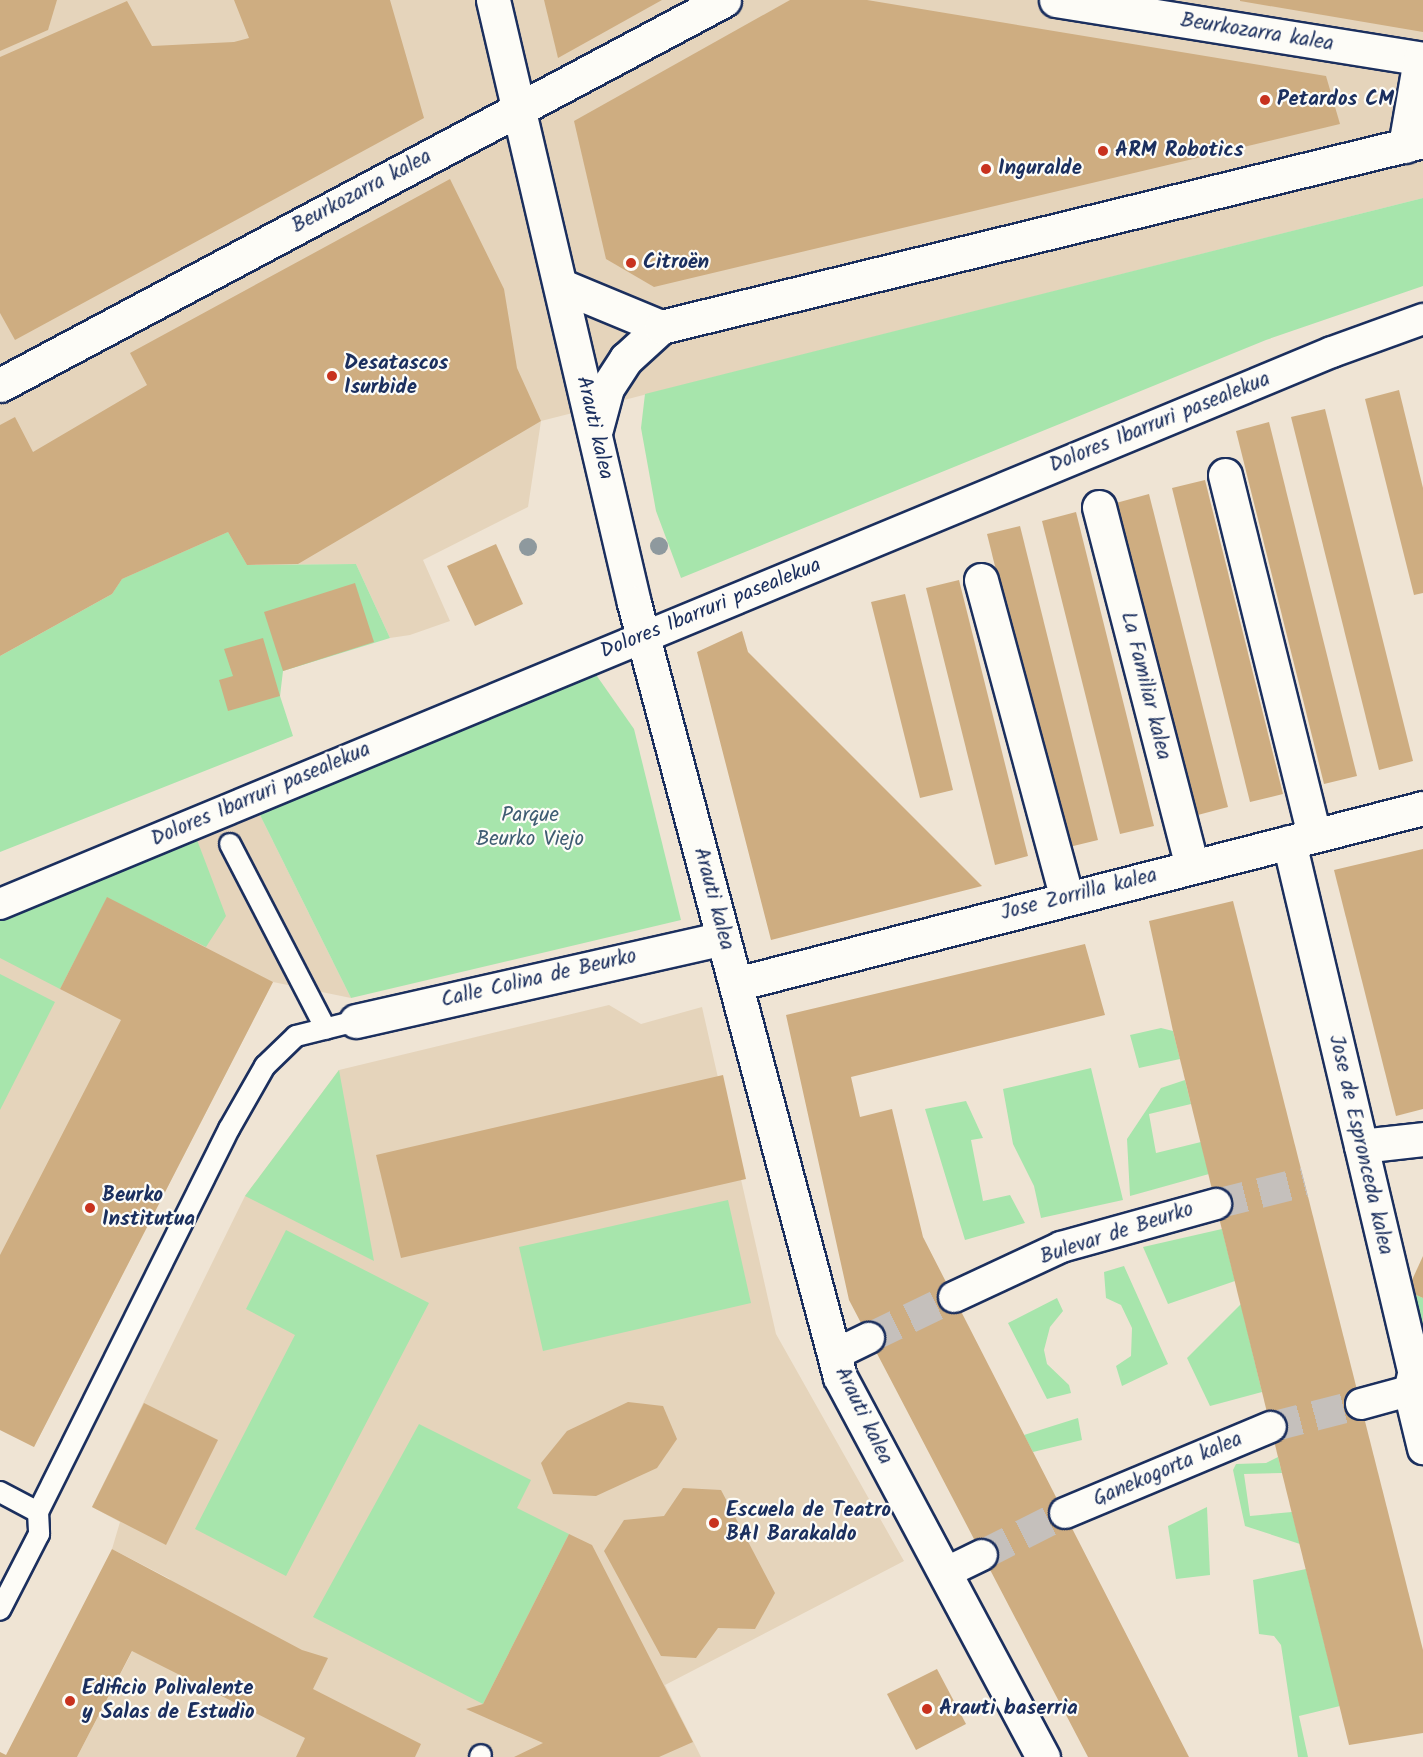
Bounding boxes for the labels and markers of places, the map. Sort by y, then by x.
place label: Petardos CM [1277,87,1394,113]
marker: Petardos CM [1258,93,1272,107]
place label: ARM Robotics [1115,138,1243,164]
marker: ARM Robotics [1096,144,1110,158]
place label: Inguralde [998,156,1082,182]
marker: Inguralde [979,162,993,176]
place label: Citroën [643,250,709,276]
marker: Citroën [624,256,638,270]
place label: Desatascos Isurbide [344,351,448,401]
marker: Desatascos Isurbide [325,369,339,383]
place label: Beurko Institutua [102,1183,195,1233]
marker: Beurko Institutua [83,1201,97,1215]
place label: Escuela de Teatro BAI Barakaldo [726,1498,891,1548]
marker: Escuela de Teatro BAI Barakaldo [707,1516,721,1530]
place label: Edificio Polivalente y Salas de Estudio [82,1676,255,1726]
marker: Edificio Polivalente y Salas de Estudio [63,1694,77,1708]
place label: Arauti baserria [939,1696,1078,1722]
marker: Arauti baserria [920,1702,934,1716]

